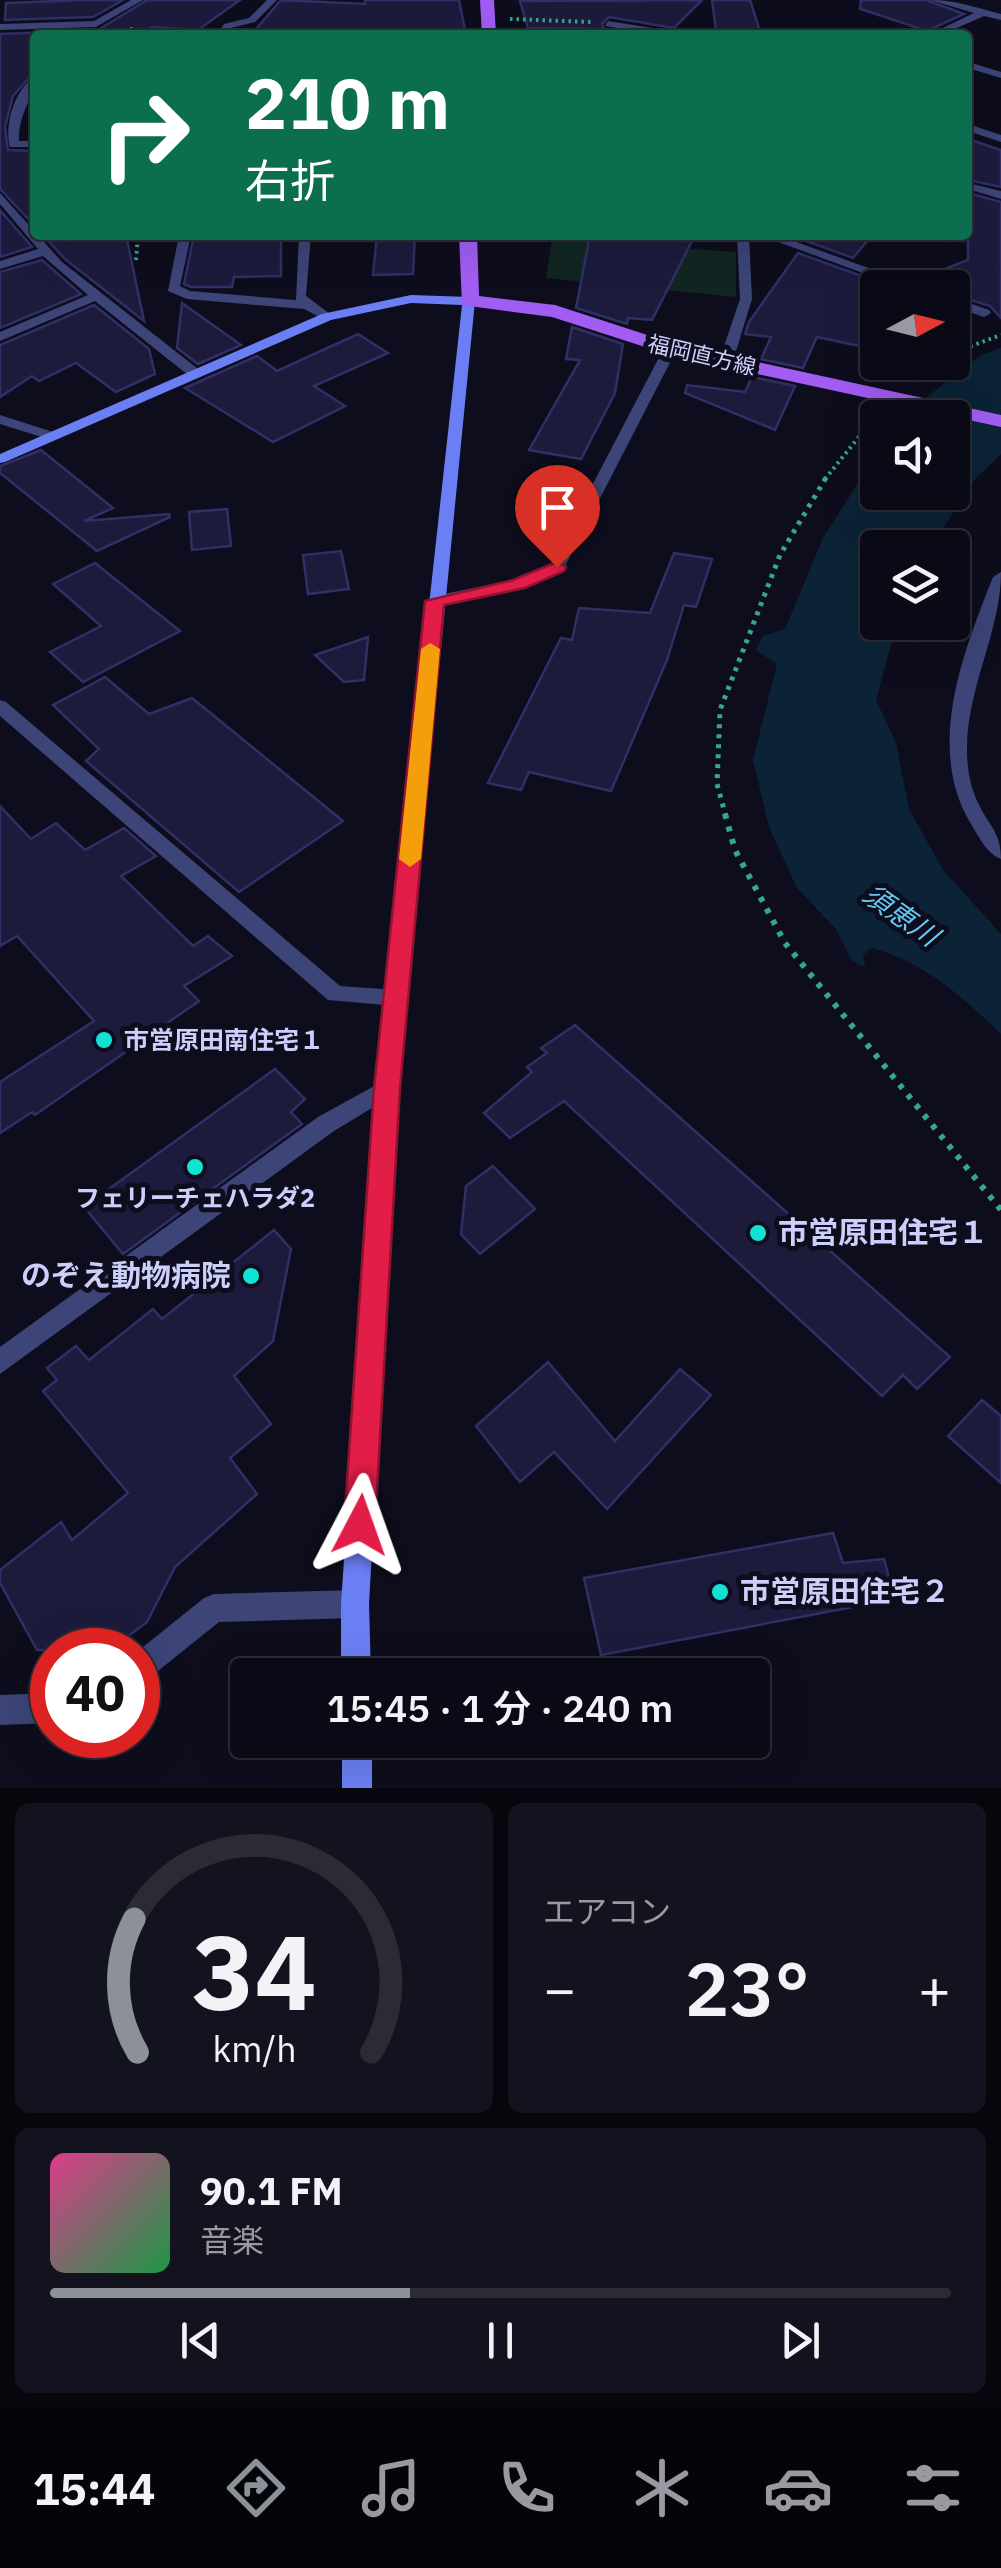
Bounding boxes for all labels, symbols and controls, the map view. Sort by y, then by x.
text: 210 m [245,57,450,148]
icon: right [80,70,210,200]
text: 右折 [245,151,335,209]
north arrow [860,270,970,380]
map controls [860,270,970,640]
street label: 福岡直方線 [645,328,759,381]
button: sound [860,400,970,510]
pin [515,465,600,568]
icon: arrive [530,480,585,535]
button: layers [860,530,970,640]
water label: 須恵川 [856,875,949,956]
place label: 市営原田南住宅１ [124,1023,324,1056]
marker: 市営原田南住宅１ [93,1029,115,1051]
marker: フェリーチェハラダ2 [184,1156,206,1178]
place label: フェリーチェハラダ2 [75,1181,315,1214]
place label: 市営原田住宅１ [778,1212,988,1251]
marker: 市営原田住宅１ [747,1222,769,1244]
place label: のぞえ動物病院 [21,1255,231,1294]
marker: のぞえ動物病院 [240,1265,262,1287]
position arrow [308,1473,412,1577]
place label: 市営原田住宅２ [740,1571,950,1610]
marker: 市営原田住宅２ [709,1581,731,1603]
speed limit sign: 40 [30,1628,160,1758]
text: 15:45 · 1 分 · 240 m [327,1683,673,1732]
text: エアコン [543,1890,671,1932]
text: 34 [192,1903,316,2039]
text: 23° [684,1939,810,2037]
text: − [543,1953,576,2024]
text: + [918,1953,951,2024]
text: km/h [212,2025,296,2072]
text: 90.1 FM [200,2166,343,2215]
text: 音楽 [200,2219,264,2261]
icon: previous [173,2313,228,2368]
icon: pause [473,2313,528,2368]
icon: next [773,2313,828,2368]
icon: directions [221,2453,291,2523]
icon: music [356,2453,426,2523]
icon: phone [492,2453,562,2523]
icon: climate [627,2453,697,2523]
icon: car [763,2453,833,2523]
icon: filters [898,2453,968,2523]
text: 15:44 [33,2459,156,2517]

